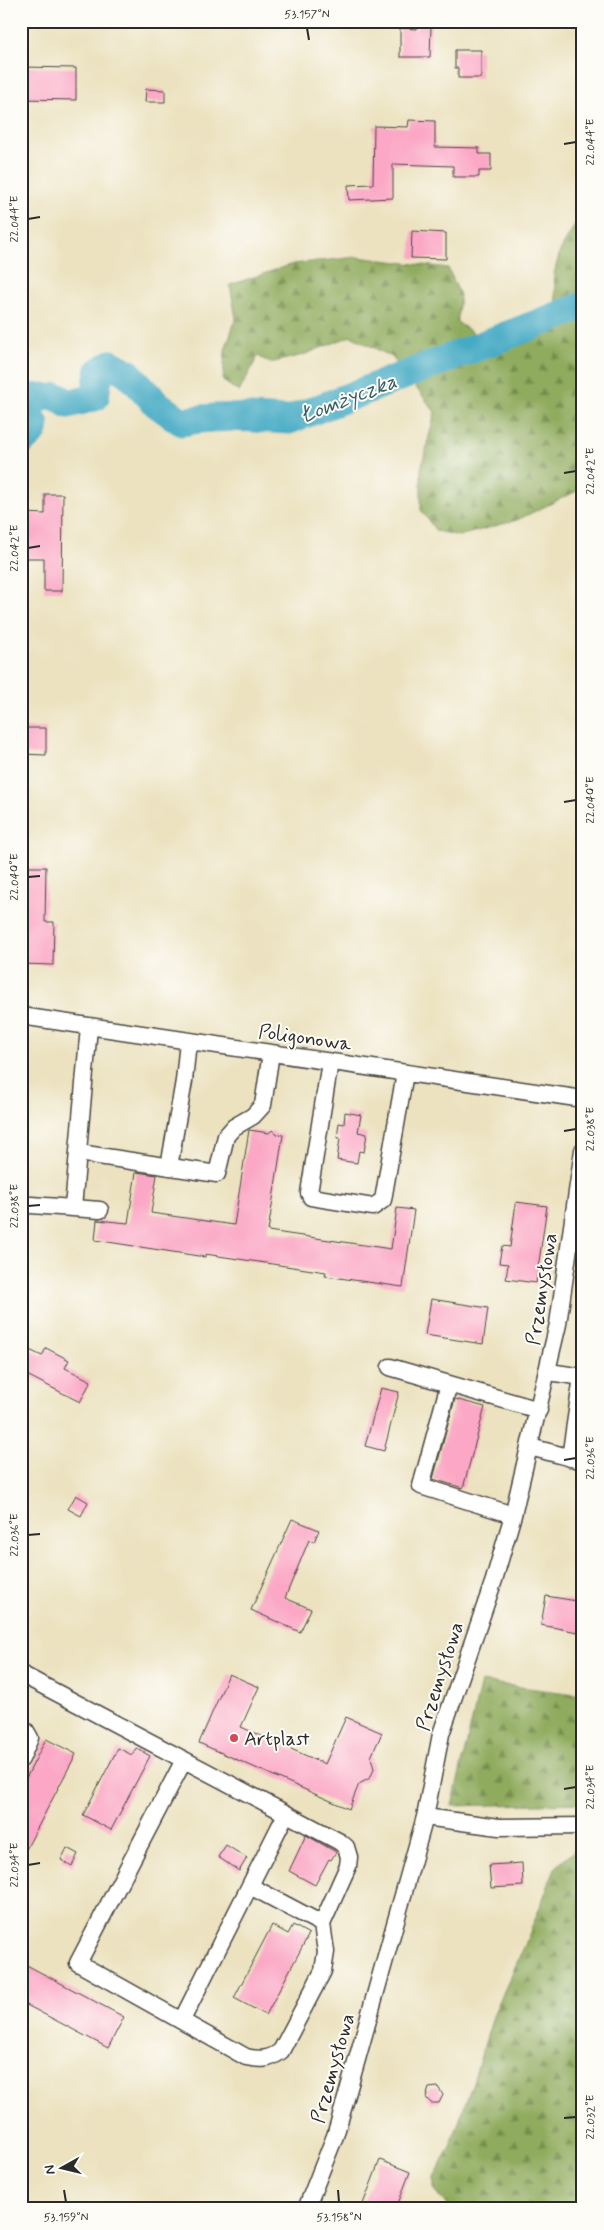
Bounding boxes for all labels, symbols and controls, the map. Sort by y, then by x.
text: 53.157°N [284,7,330,23]
text: 22.044°E [583,118,599,166]
text: 22.044°E [7,195,23,243]
water label: Łomżyczka [296,368,401,430]
text: 22.042°E [583,447,599,495]
text: 22.042°E [7,524,23,572]
text: 22.040°E [583,776,599,824]
text: 22.040°E [7,853,23,901]
street label: Poligonowa [257,1019,354,1059]
text: 22.038°E [583,1107,599,1151]
text: 22.038°E [7,1184,23,1228]
street label: Przemysłowa [520,1231,565,1347]
text: 22.036°E [583,1436,599,1480]
text: 22.036°E [7,1513,23,1557]
street label: Przemysłowa [410,1618,471,1734]
place label: Artplast [244,1726,310,1753]
marker: Artplast [228,1732,240,1744]
text: 22.034°E [583,1765,599,1809]
text: 22.034°E [7,1843,23,1887]
street label: Przemysłowa [305,2010,362,2127]
text: 22.032°E [583,2094,599,2140]
north arrow [38,2142,88,2192]
text: N [41,2164,60,2176]
text: 53.159°N [43,2210,89,2226]
text: 53.158°N [316,2210,362,2226]

